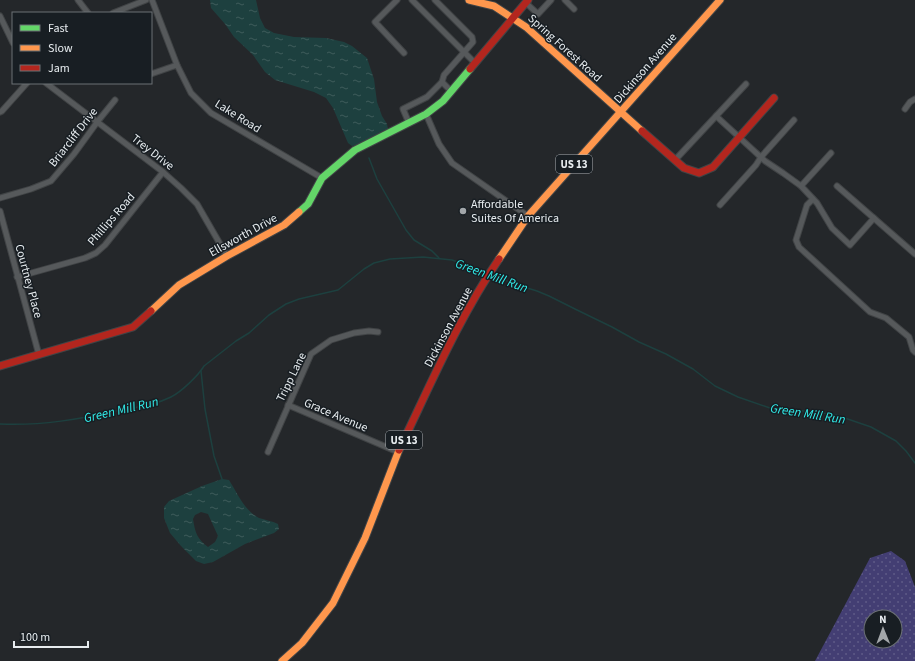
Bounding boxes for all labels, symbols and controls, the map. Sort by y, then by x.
street label: Spring Forest Road [524,10,605,86]
legend [12,12,152,84]
text: Fast [48,20,68,37]
street label: Dickinson Avenue [610,29,681,107]
text: Slow [48,40,73,57]
text: Jam [48,60,70,77]
street label: Lake Road [211,96,264,137]
street label: Briarcliff Drive [45,104,102,171]
street label: Trey Drive [128,130,178,174]
road number: US 13 [556,155,592,173]
street label: Phillips Road [84,189,139,249]
place label: Affordable Suites Of America [471,196,559,227]
marker: Affordable Suites Of America [458,206,468,216]
street label: Ellsworth Drive [206,210,281,261]
street label: Courtney Place [11,242,47,320]
water label: Green Mill Run [453,254,531,297]
street label: Dickinson Avenue [420,284,477,370]
street label: Tripp Lane [272,350,311,405]
water label: Green Mill Run [82,393,160,427]
street label: Grace Avenue [301,394,370,437]
water label: Green Mill Run [769,399,847,429]
road number: US 13 [386,431,422,449]
north arrow [863,609,903,649]
text: N [879,612,887,627]
scale bar [14,623,88,649]
text: 100 m [20,629,50,646]

